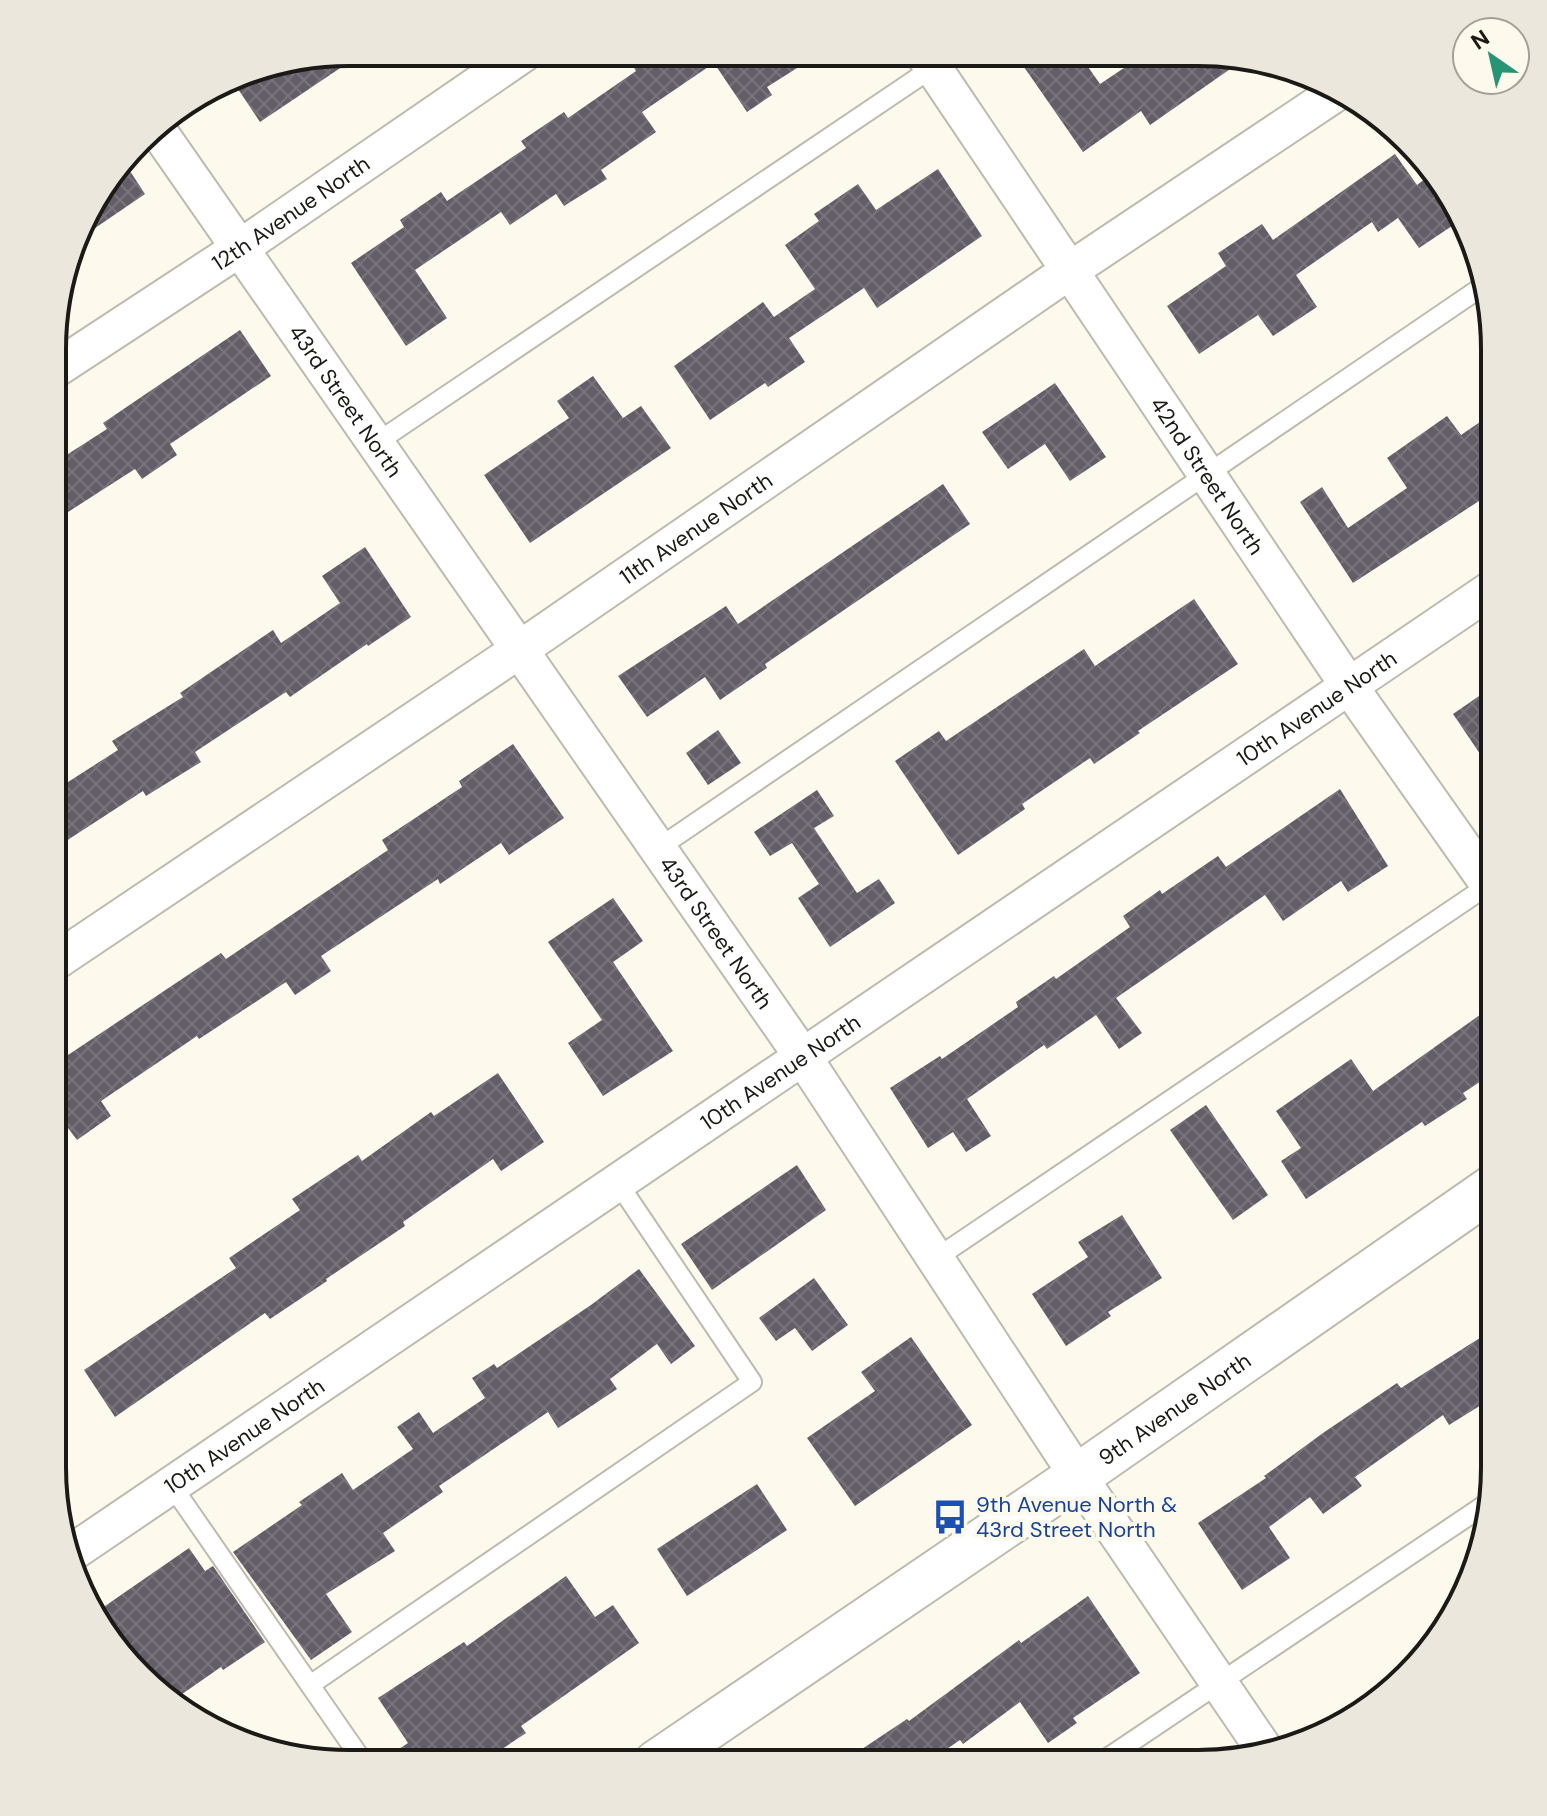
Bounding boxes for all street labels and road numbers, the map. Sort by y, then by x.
street label: 12th Avenue North [206,149,375,277]
street label: 43rd Street North [283,319,409,483]
street label: 42nd Street North [1144,391,1271,560]
street label: 11th Avenue North [614,465,778,591]
street label: 10th Avenue North [1231,644,1402,773]
street label: 43rd Street North [653,850,780,1015]
street label: 10th Avenue North [695,1007,866,1137]
street label: 9th Avenue North [1093,1346,1256,1472]
street label: 10th Avenue North [158,1371,330,1500]

